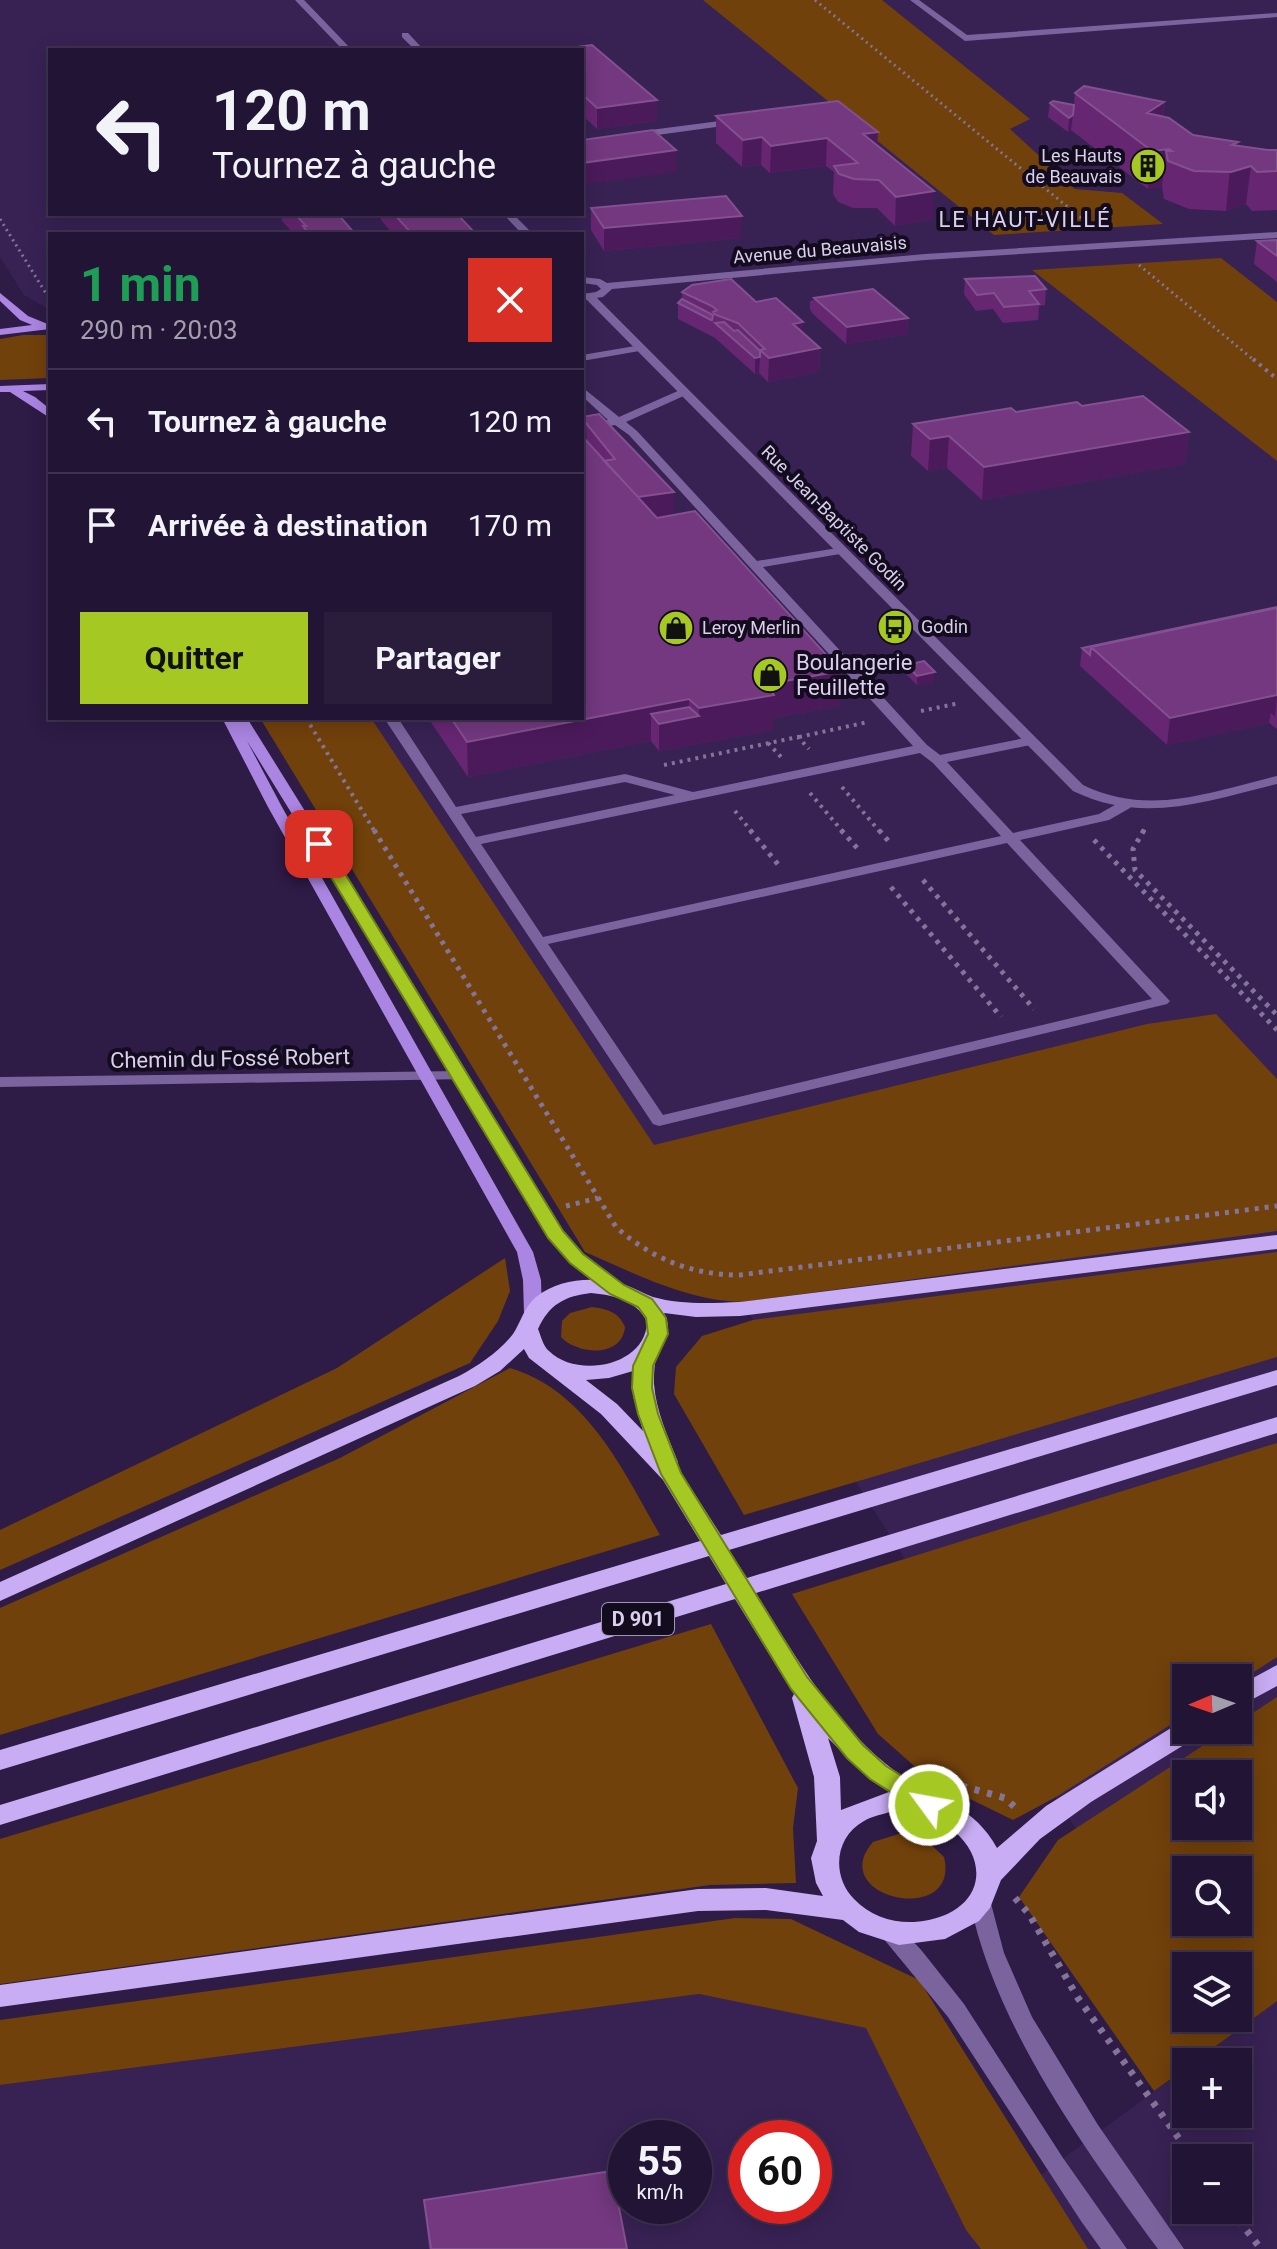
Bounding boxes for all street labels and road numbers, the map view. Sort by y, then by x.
street label: Avenue du Beauvaisis [732,231,908,268]
street label: Rue Jean-Baptiste Godin [757,441,911,595]
street label: Chemin du Fossé Robert [110,1044,350,1073]
road number: D 901 [602,1603,674,1635]

